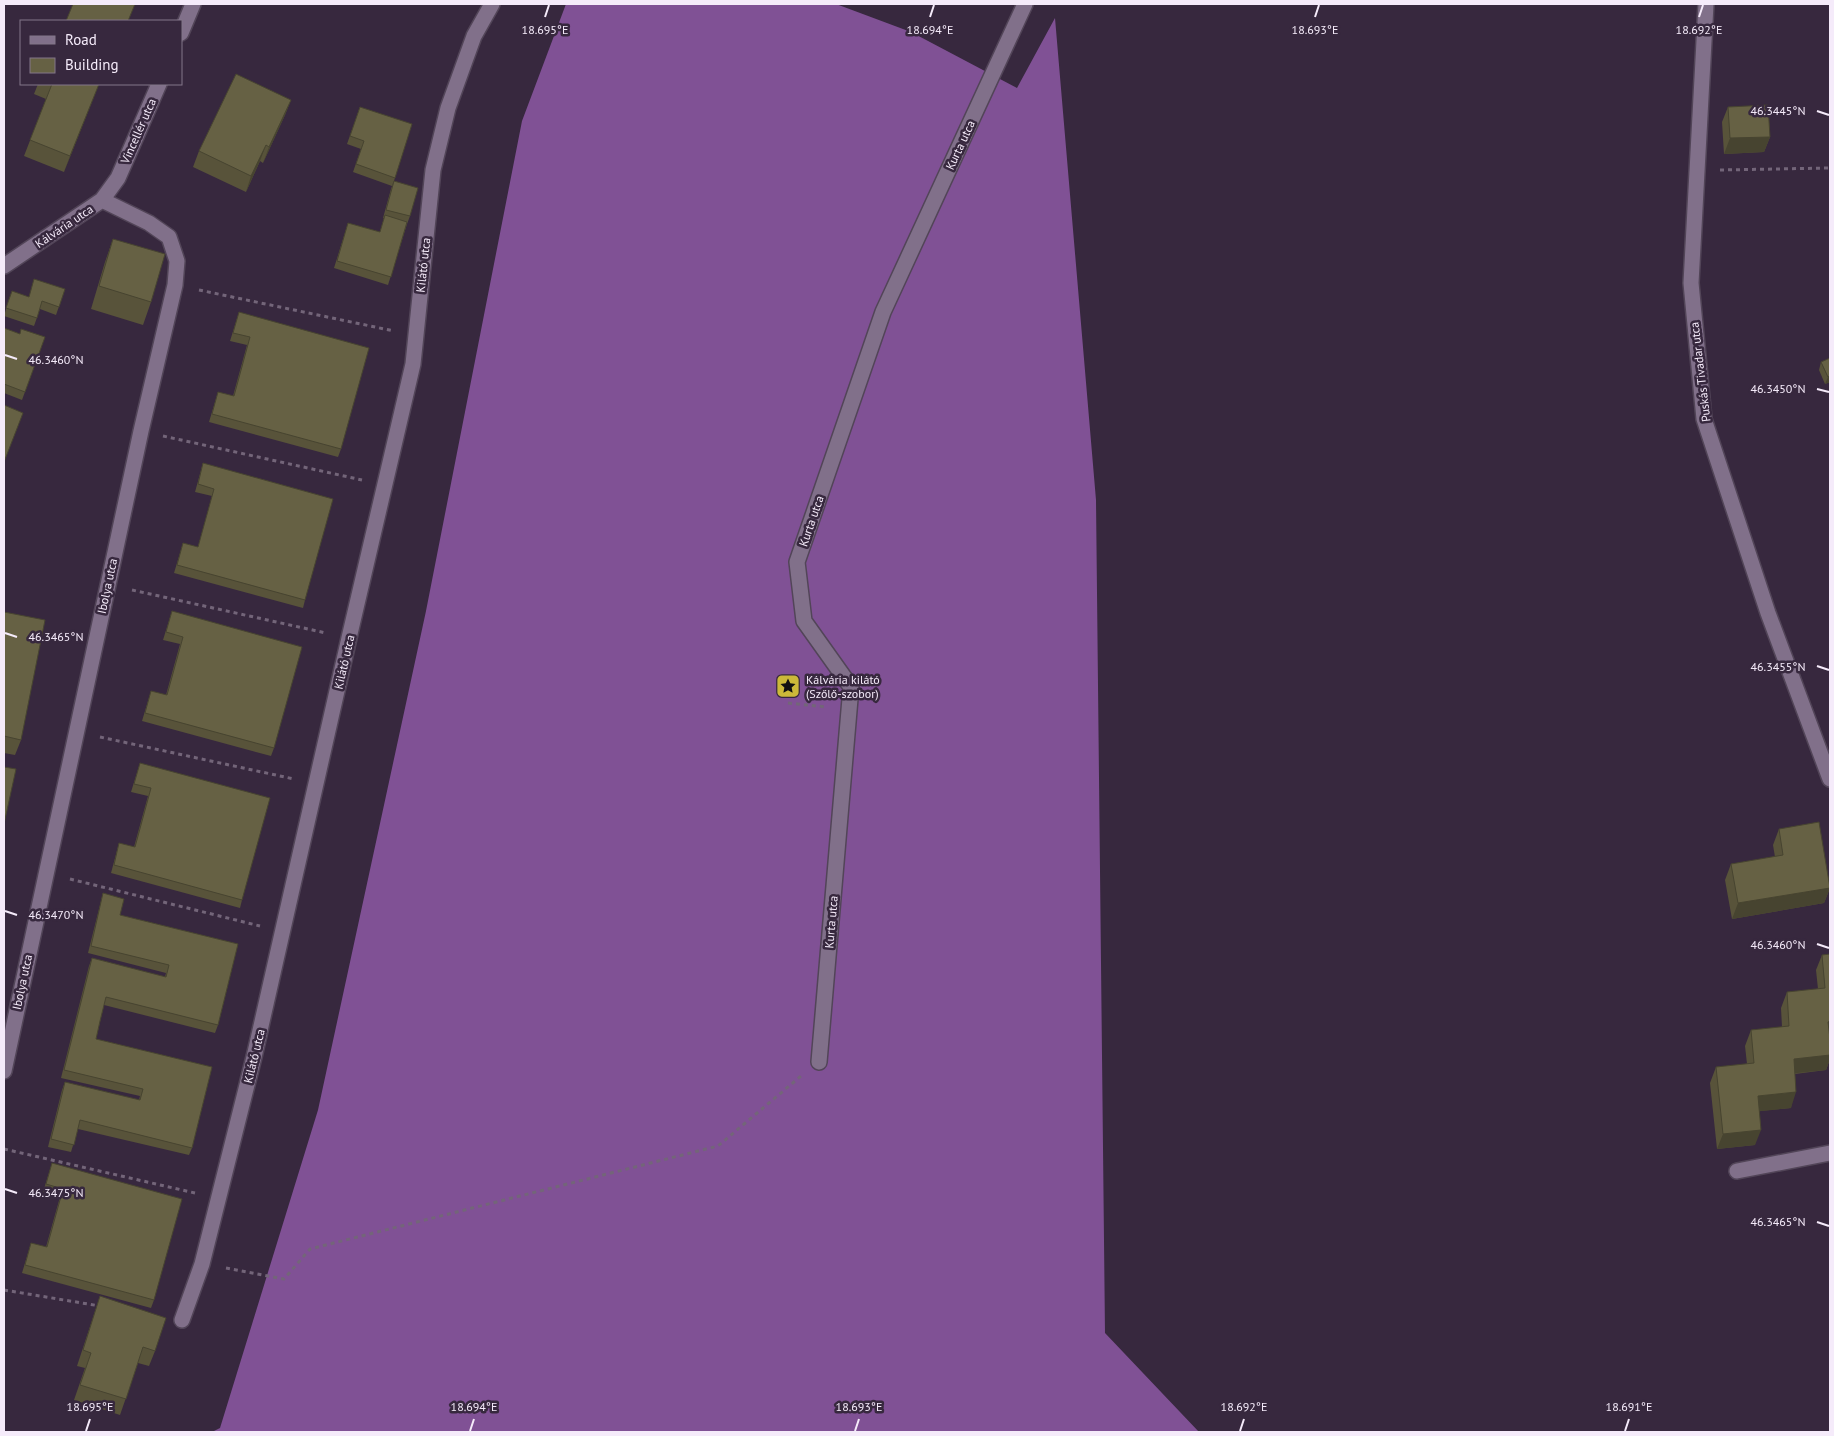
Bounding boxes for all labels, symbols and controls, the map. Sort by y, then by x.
legend [20,20,182,85]
text: 18.695°E [522,22,568,37]
text: 18.694°E [907,22,953,37]
text: 18.693°E [1292,22,1338,37]
text: 18.692°E [1676,22,1722,37]
text: Road [65,30,97,49]
text: Building [65,55,119,74]
street label: Vincellér utca [117,96,159,167]
text: 46.3445°N [1751,103,1805,118]
street label: Kurta utca [942,118,978,172]
street label: Kálvária utca [32,201,96,251]
street label: Kilátó utca [413,237,433,293]
street label: Puskás Tivadar utca [1686,321,1714,423]
text: 46.3460°N [29,352,83,367]
text: 46.3450°N [1751,381,1805,396]
street label: Kurta utca [795,494,827,548]
street label: Ibolya utca [94,557,120,615]
text: 46.3465°N [29,629,83,644]
street label: Kilátó utca [330,633,358,691]
text: 46.3455°N [1751,659,1805,674]
place label: Kálvária kilátó (Szőlő-szobor) [806,672,880,701]
place icon: Kálvária kilátó (Szőlő-szobor) [775,673,801,699]
street label: Kurta utca [821,895,841,949]
text: 46.3470°N [29,907,83,922]
text: 46.3460°N [1751,937,1805,952]
street label: Ibolya utca [9,953,35,1011]
street label: Kilátó utca [240,1027,268,1085]
text: 46.3475°N [29,1185,83,1200]
text: 46.3465°N [1751,1214,1805,1229]
text: 18.695°E [67,1399,113,1414]
text: 18.694°E [451,1399,497,1414]
text: 18.693°E [836,1399,882,1414]
text: 18.692°E [1221,1399,1267,1414]
text: 18.691°E [1606,1399,1652,1414]

